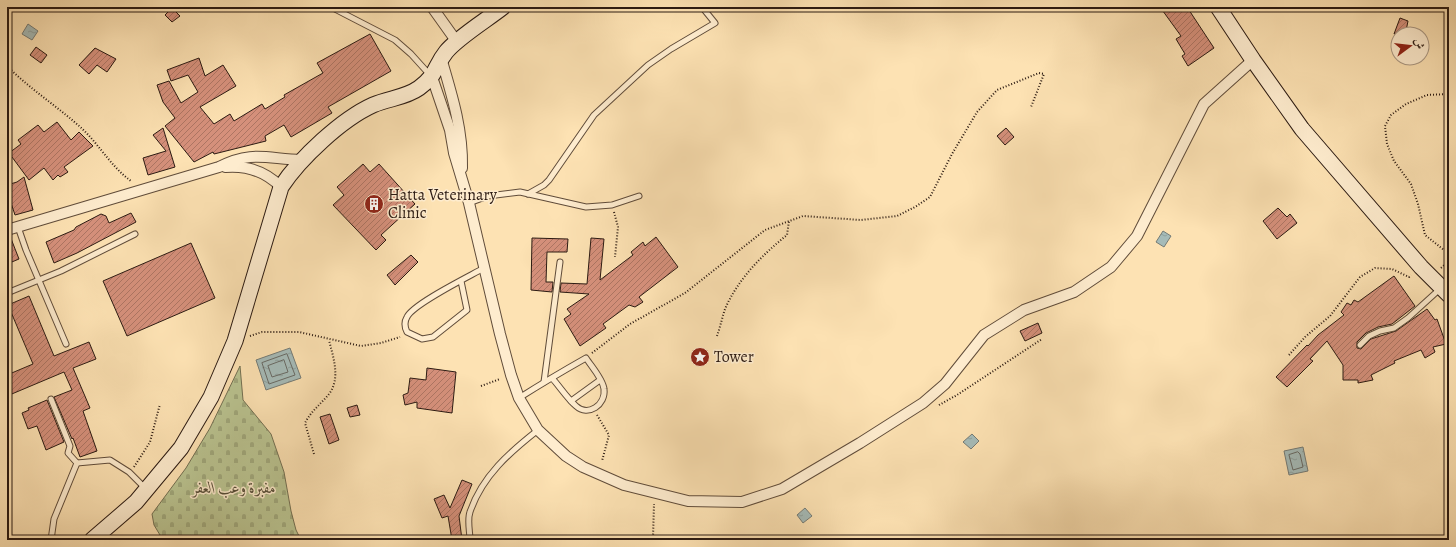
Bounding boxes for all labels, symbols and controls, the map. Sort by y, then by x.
north arrow [1390,26,1430,66]
text: ش [1411,36,1428,51]
place label: Hatta Veterinary Clinic [388,184,498,224]
building icon: Hatta Veterinary Clinic [363,193,385,215]
place icon: Tower [689,346,711,368]
place label: Tower [714,346,754,368]
park label: مفبرة وعب العفر [191,477,276,499]

